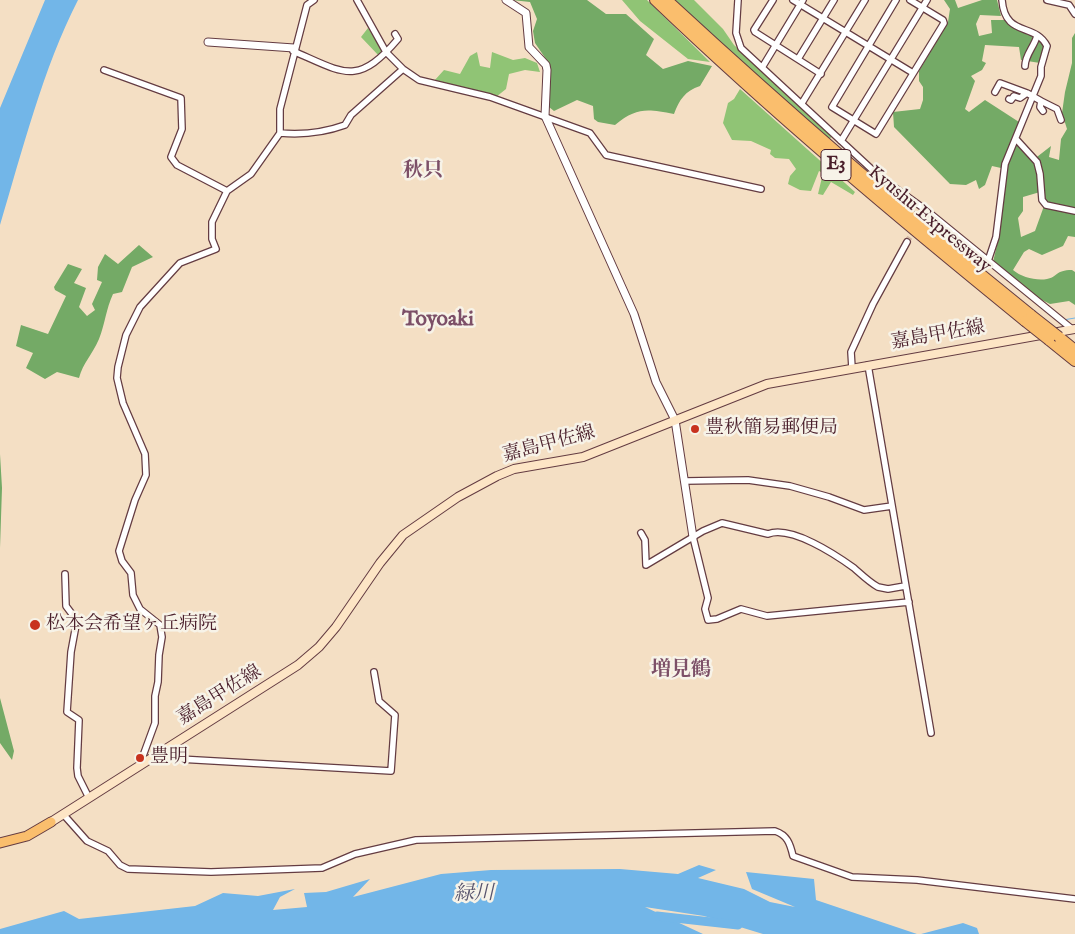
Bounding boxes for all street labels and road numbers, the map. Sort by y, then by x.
road number: E3 [821,150,851,180]
street label: Kyushu Expressway [863,162,995,278]
street label: 嘉島甲佐線 [889,317,987,355]
street label: 嘉島甲佐線 [500,422,598,468]
street label: 嘉島甲佐線 [174,661,266,731]

